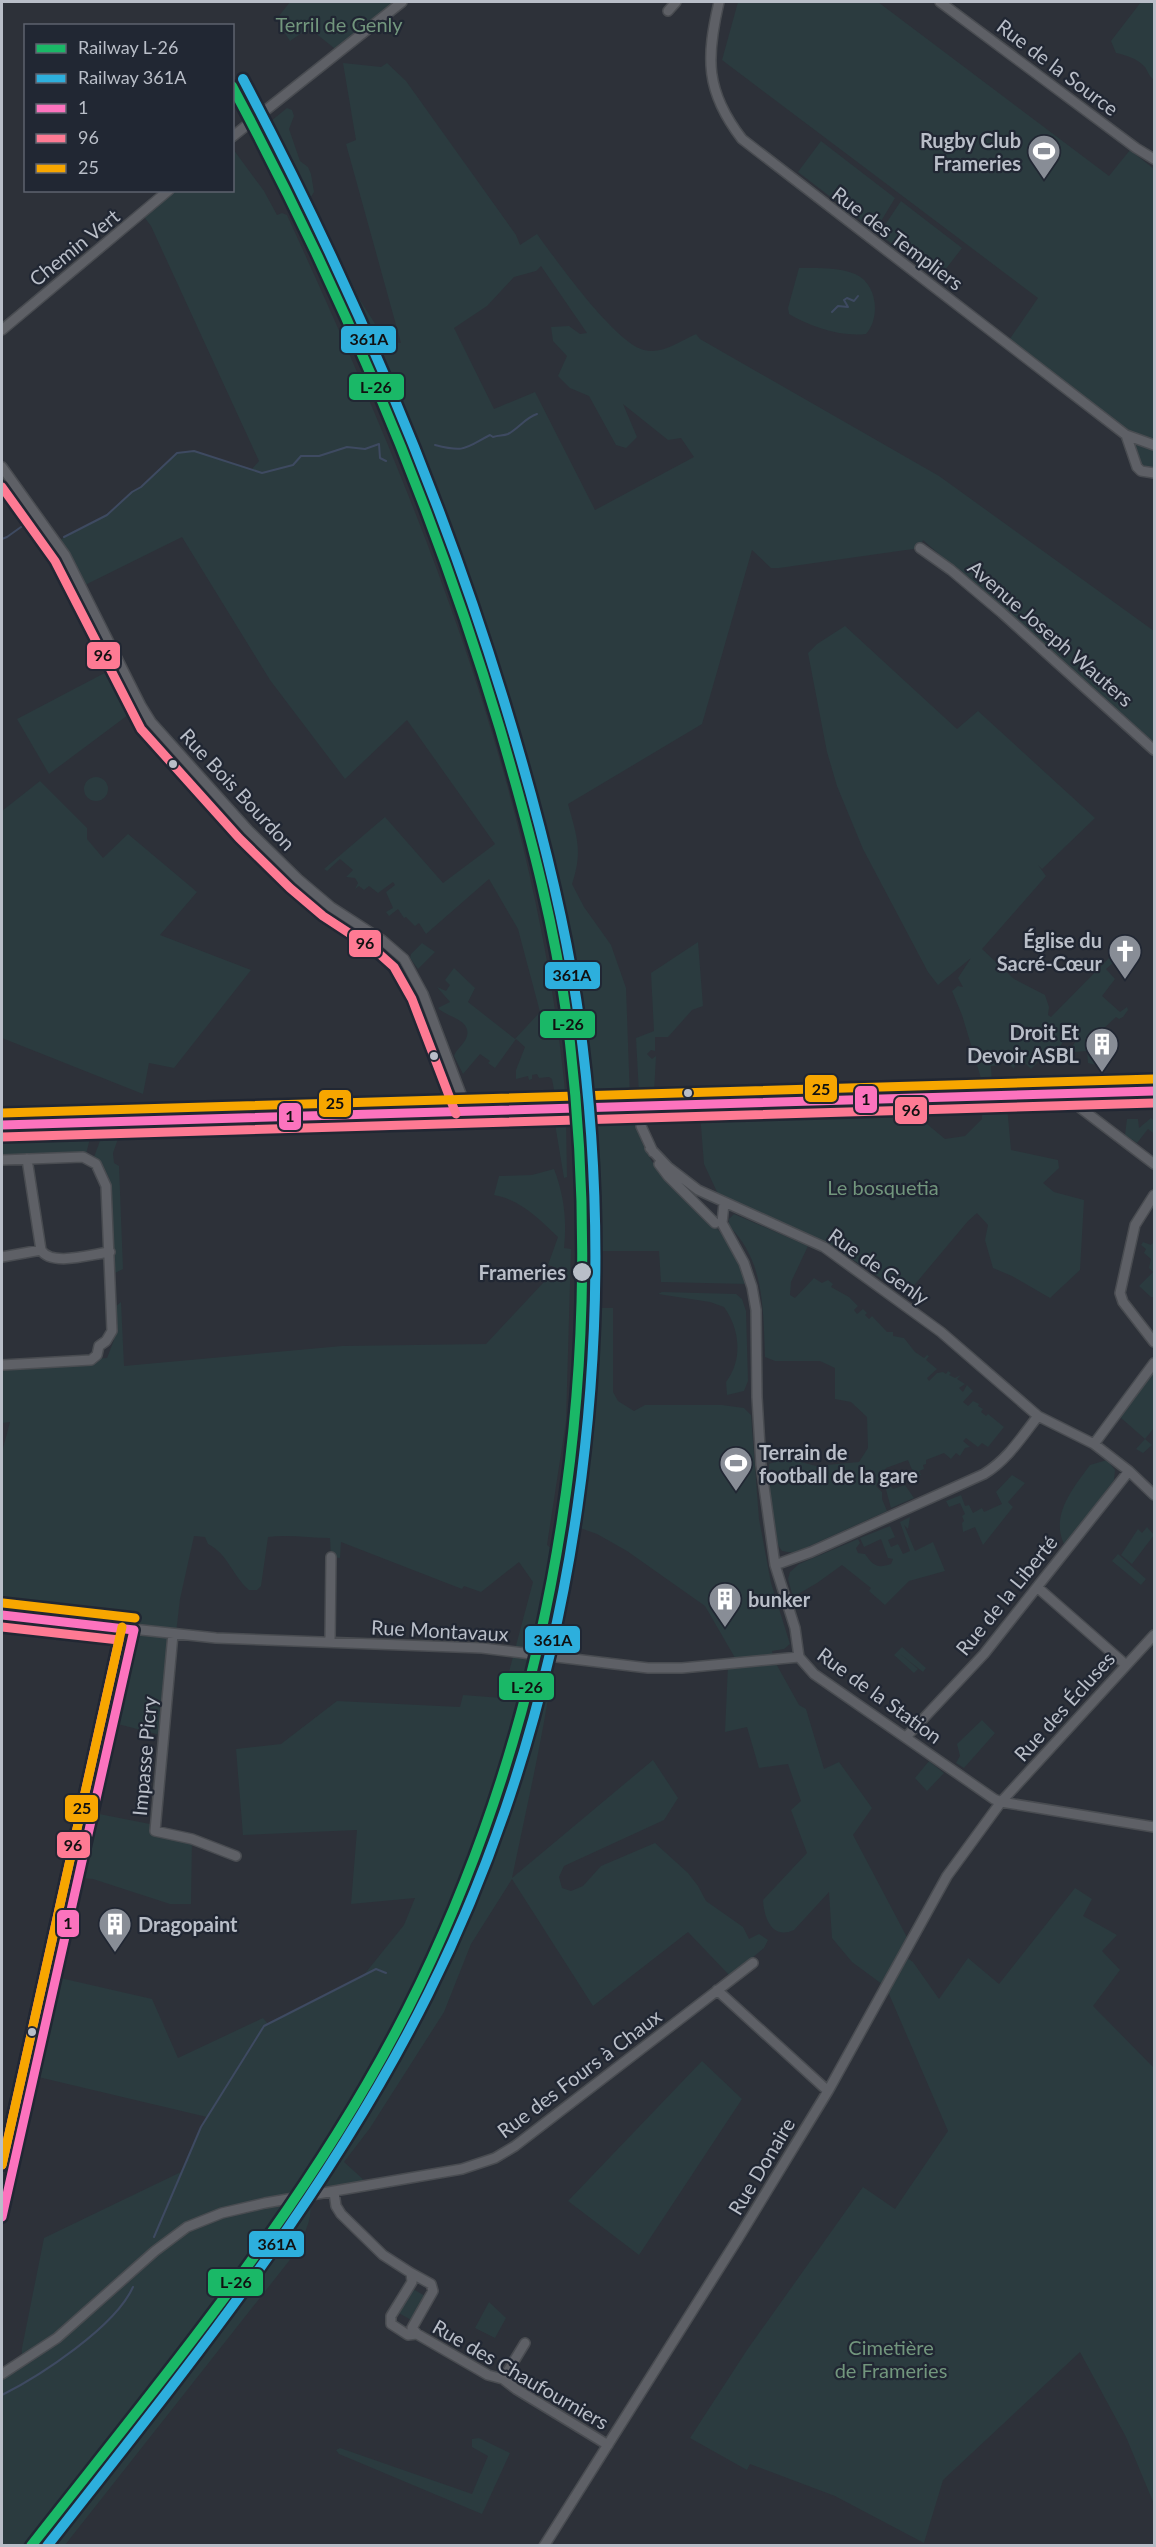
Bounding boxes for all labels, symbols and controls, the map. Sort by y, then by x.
park label: Terril de Genly [275,12,403,36]
street label: Rue de la Source [993,14,1123,120]
legend [24,24,234,192]
text: Railway L-26 [78,36,178,58]
text: Railway 361A [78,66,187,88]
text: 1 [78,96,88,118]
text: 96 [78,126,99,148]
place label: Rugby Club Frameries [920,128,1021,175]
sports icon: Rugby Club Frameries [1026,133,1062,180]
text: 25 [78,156,99,178]
street label: Rue des Templiers [828,181,968,295]
street label: Chemin Vert [24,203,124,291]
line badge: 361A [340,325,397,354]
text: 361A [350,329,389,348]
line badge: L-26 [348,373,405,401]
text: L-26 [360,377,392,396]
street label: Avenue Joseph Wauters [964,555,1138,711]
line badge: 96 [86,641,121,670]
text: 96 [94,645,112,664]
street label: Rue Bois Bourdon [176,723,300,855]
unlabelled marker [167,758,179,770]
place label: Église du Sacré-Cœur [997,928,1103,975]
line badge: 96 [348,929,382,958]
text: 96 [356,933,374,952]
church icon: Église du Sacré-Cœur [1107,933,1143,980]
line badge: 361A [544,961,601,990]
text: 361A [553,965,592,984]
line badge: L-26 [539,1010,596,1039]
text: L-26 [552,1014,584,1033]
place label: Droit Et Devoir ASBL [967,1020,1080,1067]
building icon: Droit Et Devoir ASBL [1084,1026,1120,1073]
unlabelled marker [428,1050,440,1062]
line badge: 25 [804,1074,838,1103]
text: 25 [812,1079,830,1098]
line badge: 1 [854,1085,878,1114]
unlabelled marker [682,1087,694,1099]
line badge: 25 [318,1089,352,1118]
text: 1 [861,1089,871,1108]
text: 25 [326,1093,344,1112]
line badge: 96 [894,1096,928,1125]
text: 96 [902,1100,920,1119]
line badge: 1 [278,1102,302,1131]
text: 1 [285,1106,295,1125]
park label: Le bosquetia [827,1175,939,1199]
street label: Rue de Genly [824,1223,934,1310]
place label: Frameries [479,1260,566,1284]
marker: Frameries [571,1261,593,1283]
place label: Terrain de football de la gare [759,1440,918,1487]
sports icon: Terrain de football de la gare [718,1445,754,1492]
street label: Rue de la Liberté [950,1530,1062,1660]
building icon: bunker [707,1581,743,1628]
place label: bunker [748,1587,811,1611]
street label: Rue Montavaux [371,1614,509,1646]
line badge: 361A [524,1625,581,1654]
text: 361A [534,1630,573,1649]
street label: Rue de la Station [813,1642,947,1748]
street label: Rue des Écluses [1009,1646,1119,1766]
line badge: L-26 [498,1672,555,1701]
text: L-26 [511,1677,543,1696]
street label: Impasse Picry [127,1695,161,1817]
line badge: 25 [64,1794,99,1823]
text: 25 [73,1798,91,1817]
line badge: 96 [56,1831,91,1859]
text: 96 [64,1835,82,1854]
building icon: Dragopaint [97,1906,133,1953]
line badge: 1 [56,1909,80,1938]
place label: Dragopaint [138,1912,238,1936]
text: 1 [63,1913,73,1932]
street label: Rue des Fours à Chaux [492,2004,666,2142]
unlabelled marker [26,2026,38,2038]
street label: Rue Donaire [723,2113,799,2219]
line badge: 361A [248,2230,305,2258]
text: 361A [258,2234,297,2253]
line badge: L-26 [207,2268,264,2297]
text: L-26 [220,2272,252,2291]
street label: Rue des Chaufourniers [429,2314,613,2434]
park label: Cimetière de Frameries [835,2335,947,2382]

